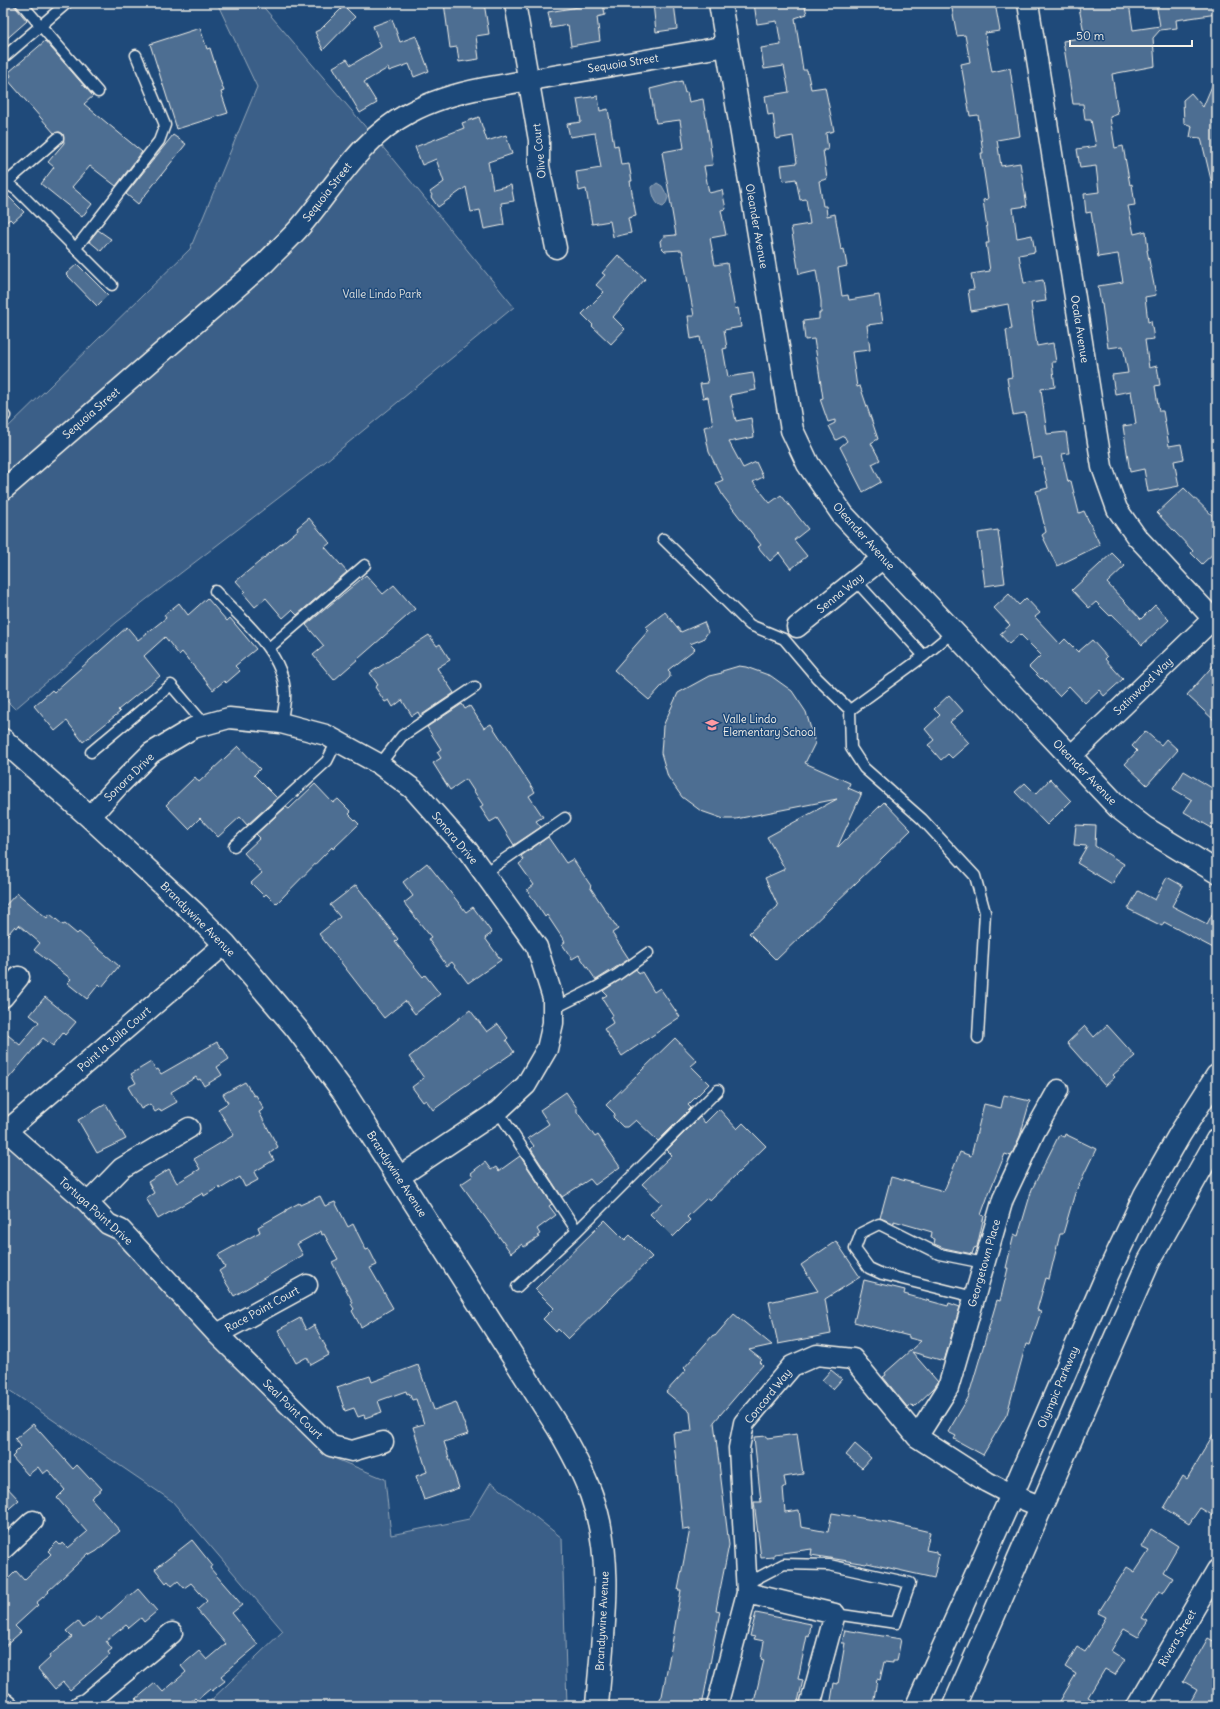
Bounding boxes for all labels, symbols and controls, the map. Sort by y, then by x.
scale bar [1070,22,1192,48]
text: 50 m [1076,28,1105,43]
street label: Sequoia Street [587,50,660,75]
street label: Olive Court [529,123,549,179]
street label: Sequoia Street [300,159,355,224]
street label: Oleander Avenue [743,182,771,270]
park label: Valle Lindo Park [343,287,422,301]
street label: Ocala Avenue [1068,294,1092,364]
street label: Sequoia Street [59,384,123,442]
street label: Oleander Avenue [830,499,898,573]
street label: Senna Way [814,570,866,616]
street label: Satinwood Way [1110,654,1176,718]
place label: Valle Lindo Elementary School [723,712,816,739]
school or university icon: Valle Lindo Elementary School [704,717,720,733]
street label: Oleander Avenue [1050,736,1120,808]
street label: Sonora Drive [101,750,157,804]
street label: Sonora Drive [429,809,481,867]
street label: Brandywine Avenue [158,879,238,959]
street label: Point la Jolla Court [75,1003,154,1075]
street label: Brandywine Avenue [364,1128,430,1220]
street label: Tortuga Point Drive [56,1174,136,1248]
street label: Georgetown Place [965,1217,1003,1308]
street label: Race Point Court [222,1283,302,1335]
street label: Olympic Parkway [1034,1344,1082,1430]
street label: Concord Way [741,1366,795,1426]
street label: Seal Point Court [260,1376,326,1442]
street label: Brandywine Avenue [592,1571,612,1671]
street label: Rivera Street [1155,1607,1199,1669]

